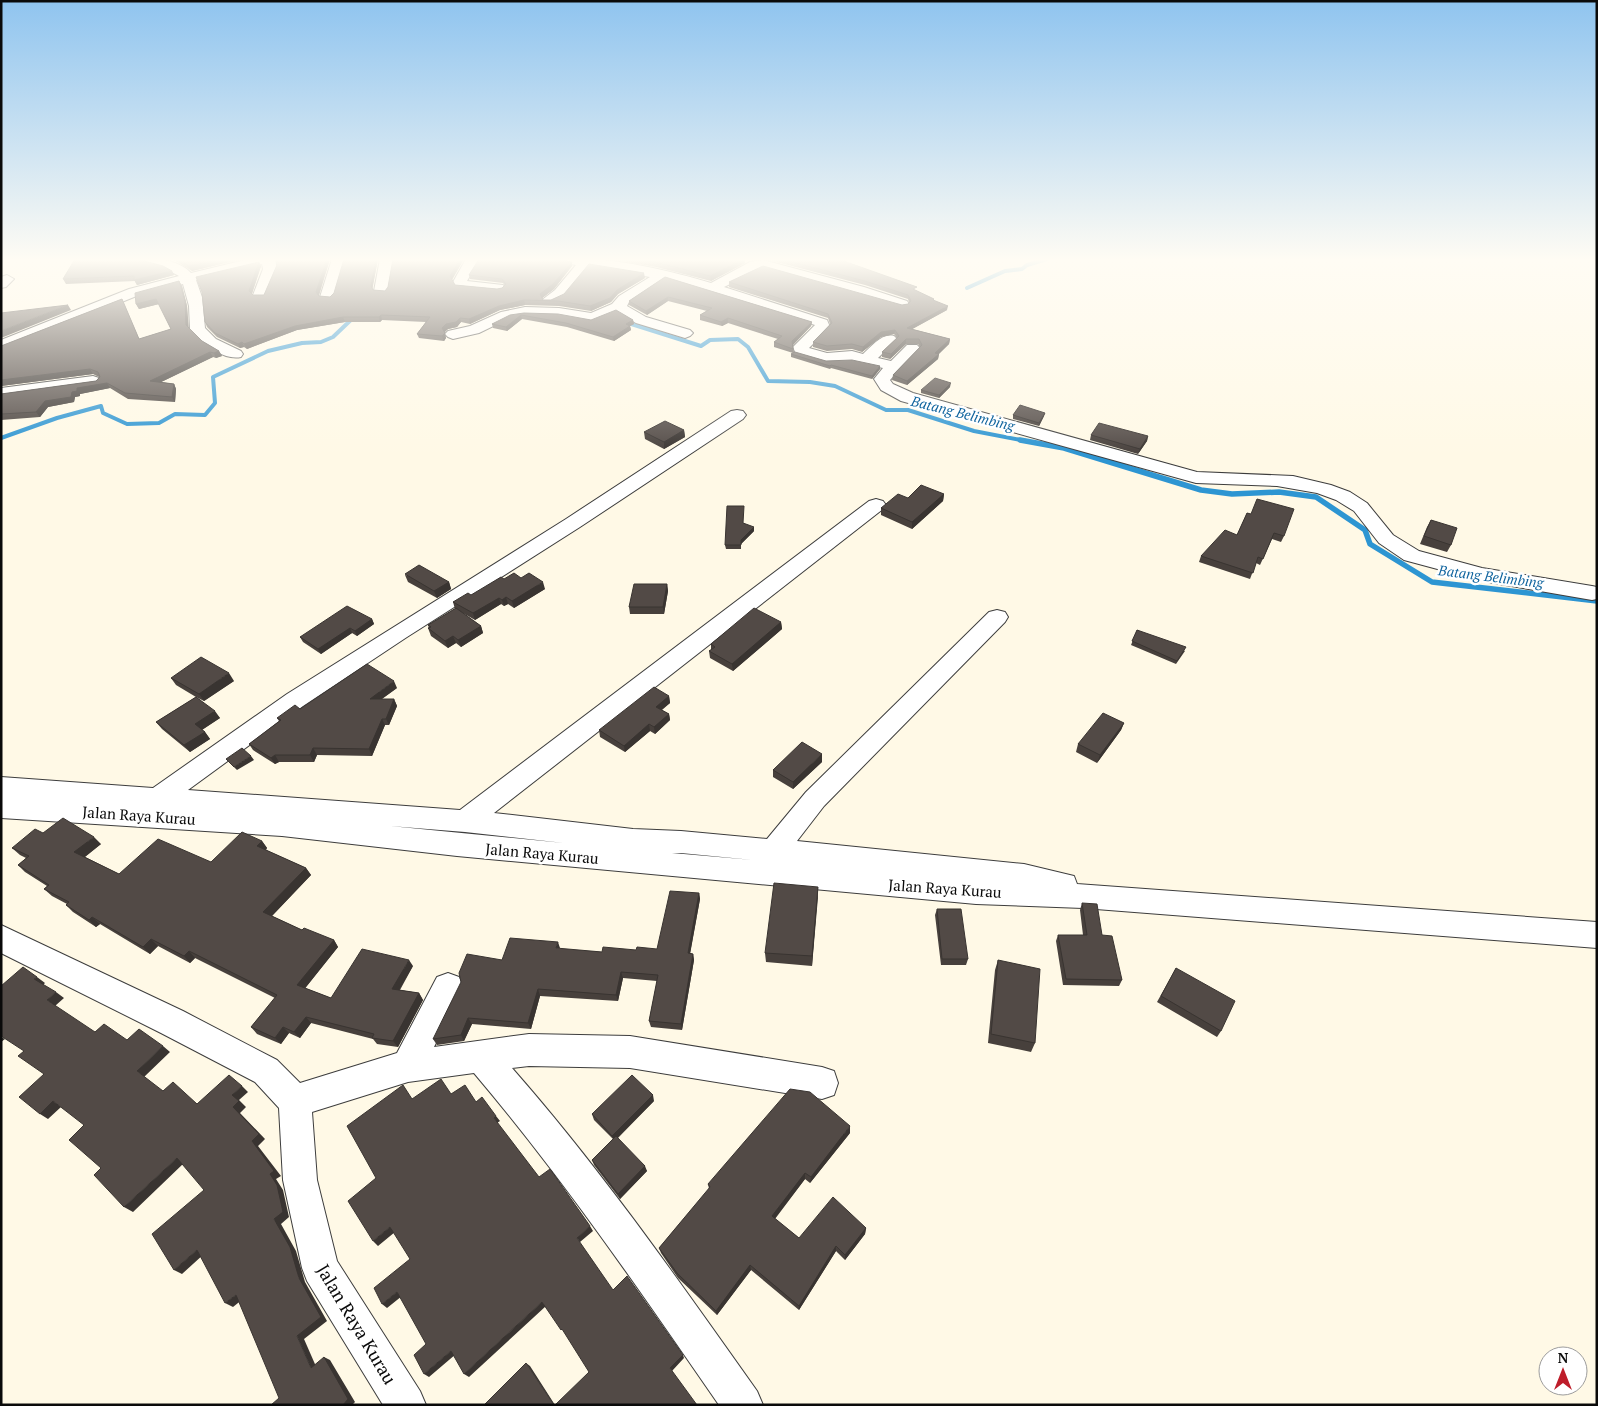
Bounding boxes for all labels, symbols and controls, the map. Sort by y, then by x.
water label: Batang Belimbing [908,391,1018,435]
water label: Batang Belimbing [1436,560,1546,592]
street label: Jalan Raya Kurau [82,801,197,829]
street label: Jalan Raya Kurau [485,838,600,868]
street label: Jalan Raya Kurau [888,874,1003,902]
street label: Jalan Raya Kurau [312,1259,402,1389]
north arrow [1538,1346,1588,1396]
text: N [1558,1348,1569,1367]

